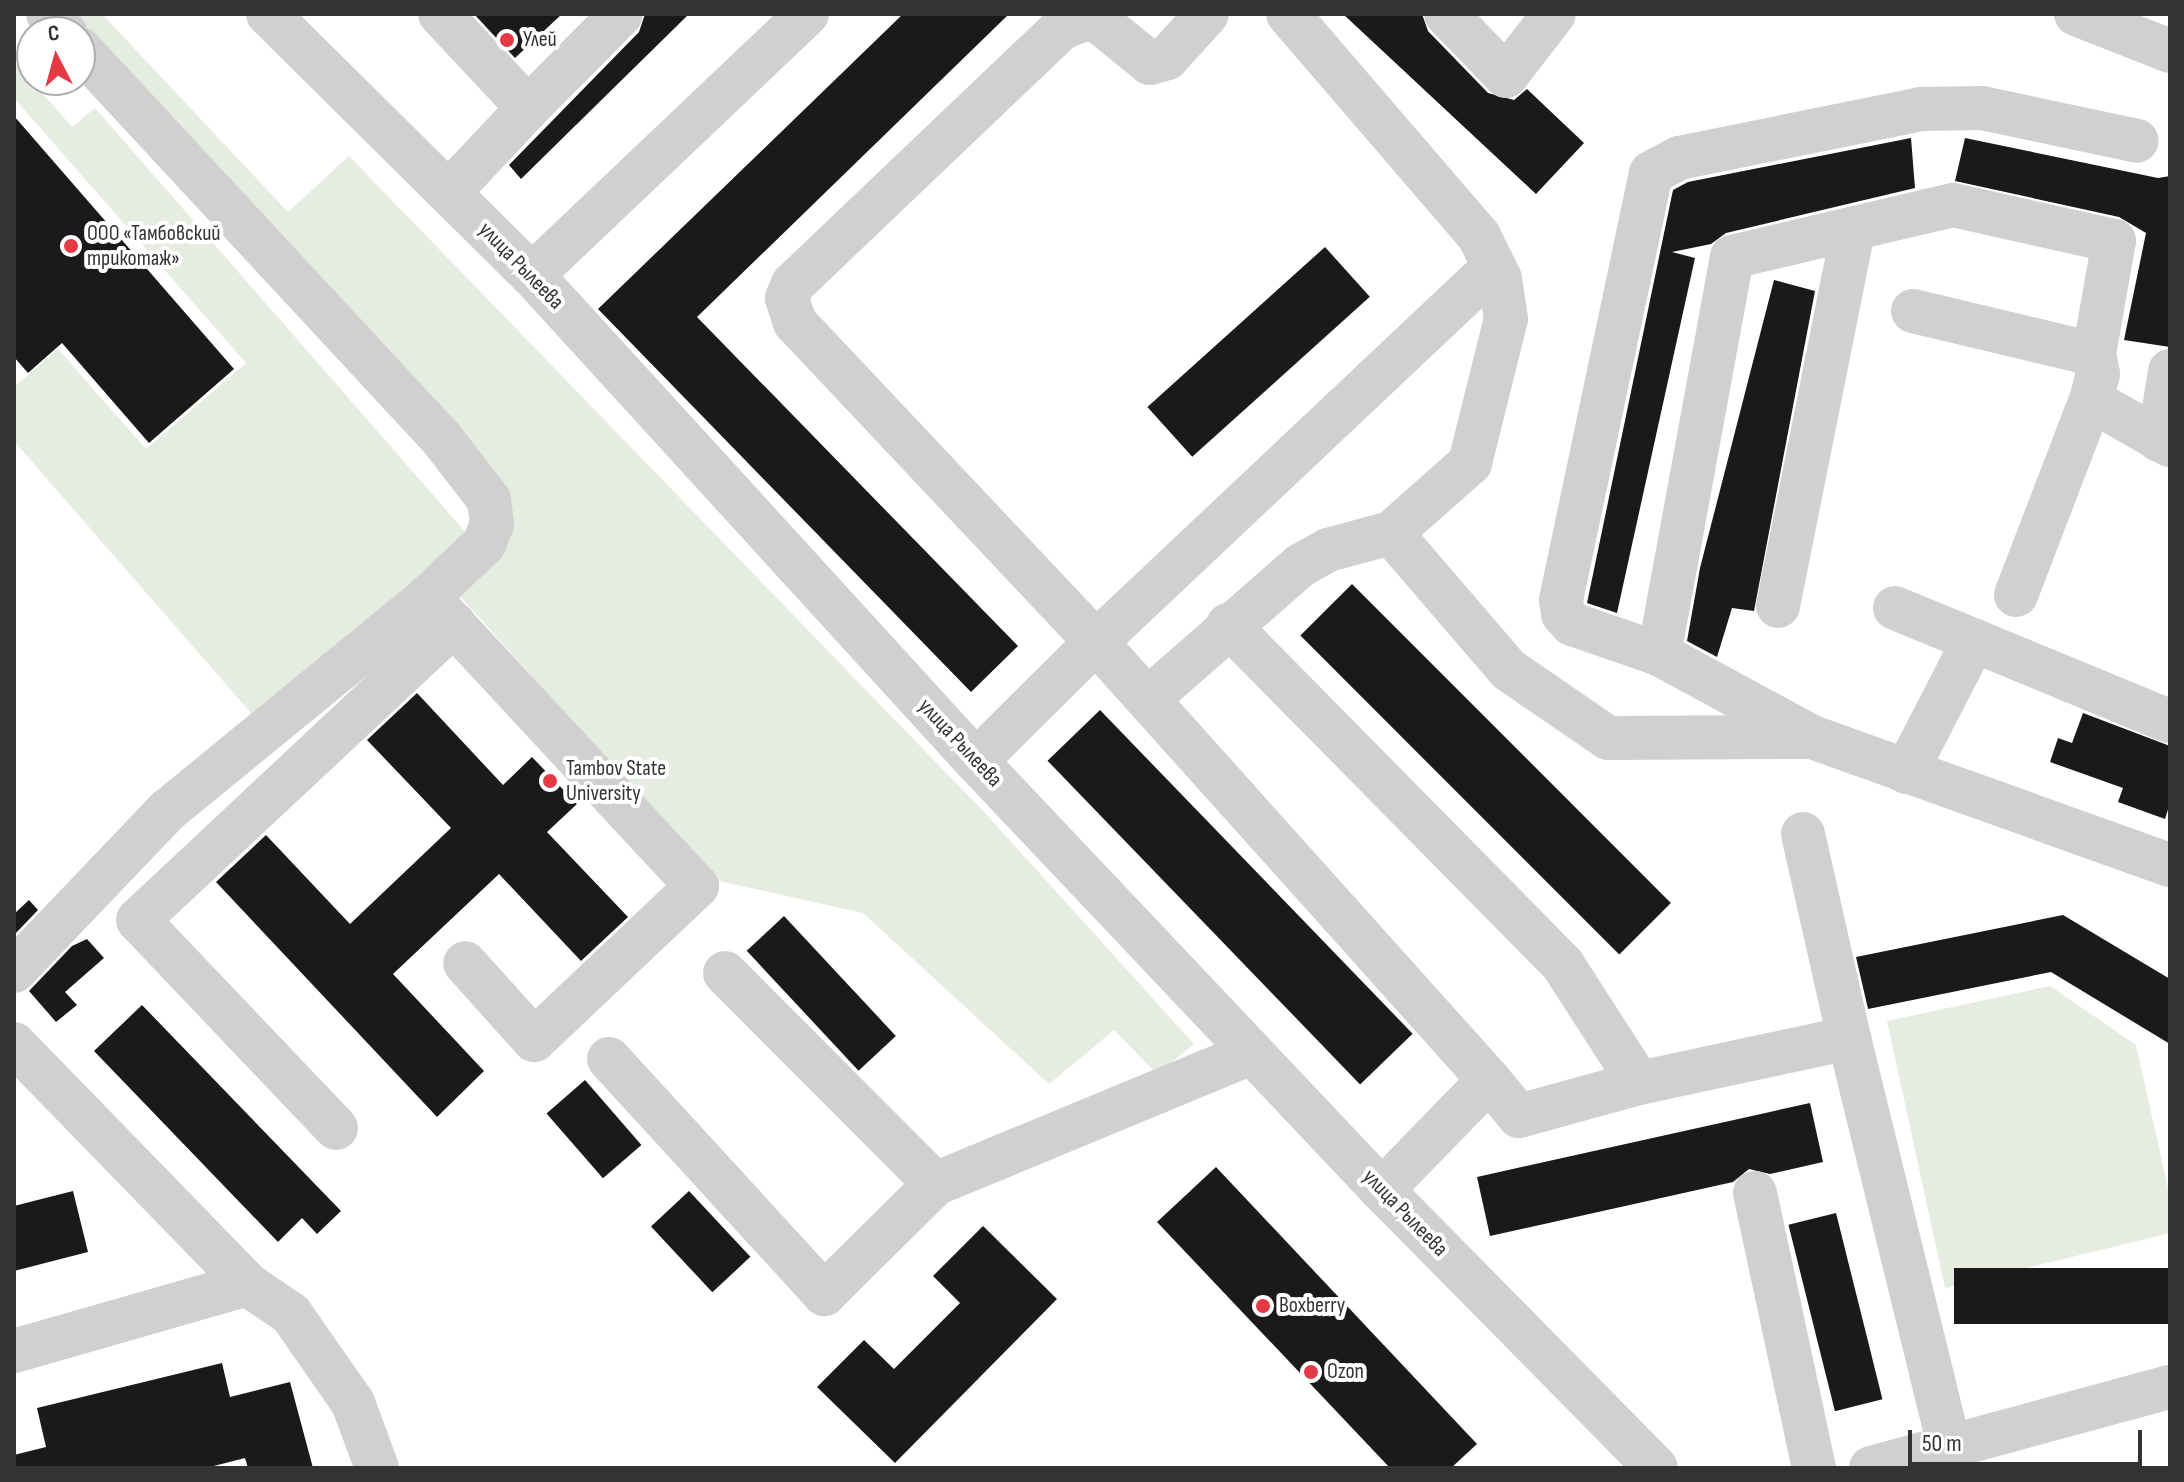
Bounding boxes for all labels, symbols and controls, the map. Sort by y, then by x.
north arrow [16,16,96,96]
text: С [47,20,61,48]
place label: Улей [523,27,557,53]
marker: Улей [498,31,516,49]
street label: улица Рылеева [473,217,569,315]
place label: ООО «Тамбовский трикотаж» [87,220,221,272]
marker: ООО «Тамбовский трикотаж» [62,237,80,255]
street label: улица Рылеева [912,693,1008,793]
place label: Tambov State University [566,755,666,806]
marker: Tambov State University [541,772,559,790]
street label: улица Рылеева [1357,1164,1453,1262]
place label: Boxberry [1279,1293,1345,1319]
marker: Boxberry [1254,1297,1272,1315]
place label: Ozon [1327,1359,1364,1385]
marker: Ozon [1302,1363,1320,1381]
scale bar [1912,1414,2146,1464]
text: 50 m [1922,1429,1962,1458]

